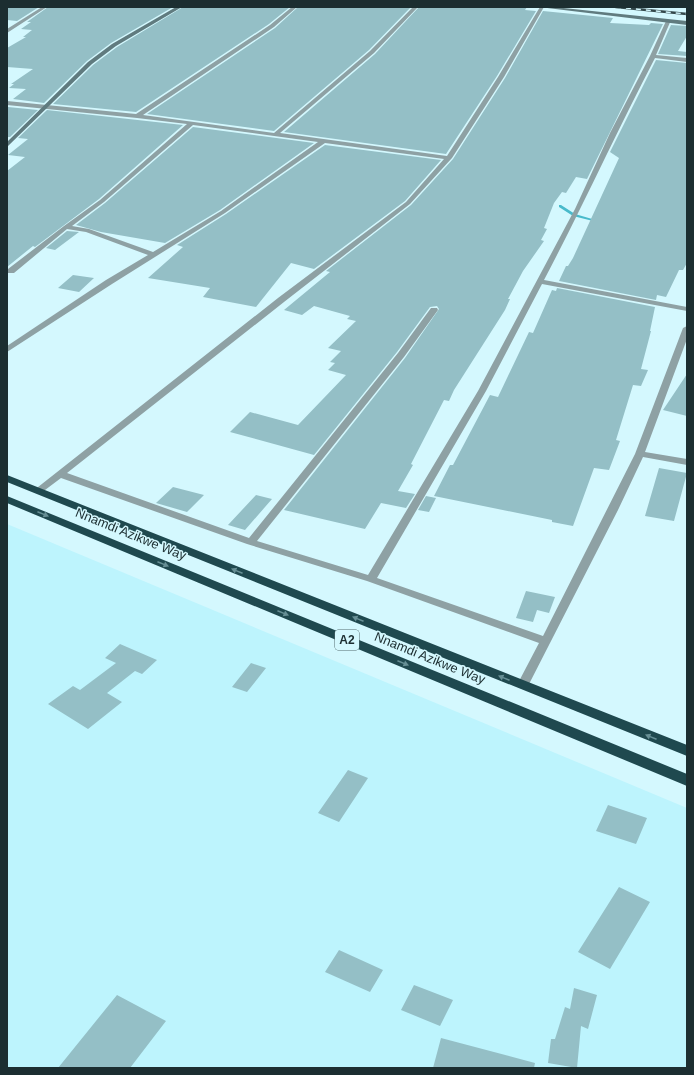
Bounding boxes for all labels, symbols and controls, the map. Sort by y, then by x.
street label: Nnamdi Azikwe Way [73,505,189,563]
one-way arrow [38,511,49,517]
one-way arrow [158,561,170,567]
one-way arrow [231,568,242,574]
one-way arrow [278,611,290,617]
one-way arrow [351,616,363,622]
street label: Nnamdi Azikwe Way [372,629,488,687]
road number: A2 [335,630,359,650]
one-way arrow [398,660,409,666]
one-way arrow [498,674,510,680]
one-way arrow [644,733,656,739]

